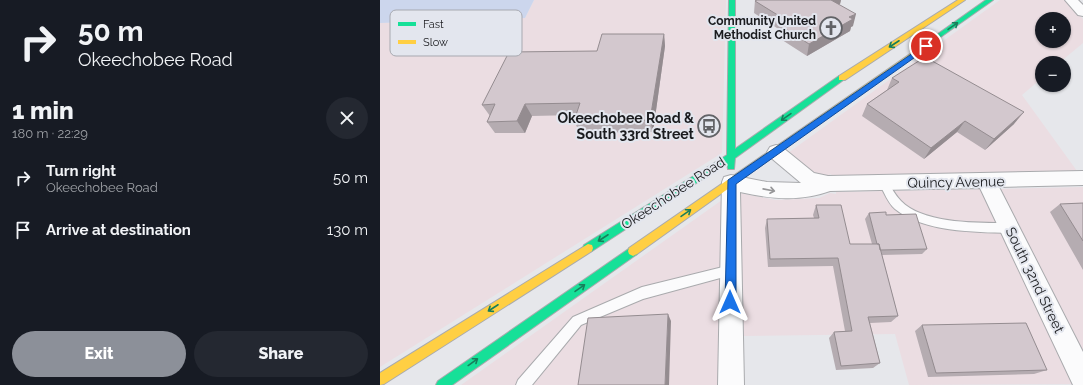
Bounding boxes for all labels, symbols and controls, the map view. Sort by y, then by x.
legend [390,10,522,56]
map controls [1035,12,1071,92]
button: + [1035,12,1071,48]
place label: Community United Methodist Church [708,14,816,42]
text: 50 m [78,15,144,48]
church icon: Community United Methodist Church [818,15,844,41]
icon: right [12,16,64,68]
text: Fast [423,18,444,31]
one-way arrow [948,22,959,30]
pin [909,29,943,63]
icon: arrive [915,35,937,57]
text: Slow [423,36,448,49]
one-way arrow [888,40,899,48]
text: Okeechobee Road [78,49,233,70]
button: − [1035,56,1071,92]
text: 1 min [12,96,74,125]
button: close [326,97,368,139]
place label: Okeechobee Road & South 33rd Street [557,110,695,142]
bus stop icon: Okeechobee Road & South 33rd Street [696,113,722,139]
one-way arrow [781,113,792,121]
text: 180 m · 22:29 [12,126,88,141]
street label: Okeechobee Road [618,154,728,232]
text: Turn right [46,162,116,180]
icon: right [12,167,34,189]
text: 50 m [333,169,368,187]
street label: Quincy Avenue [907,173,1005,191]
text: Okeechobee Road [46,180,158,195]
one-way arrow [763,186,776,194]
one-way arrow [681,209,692,217]
icon: arrive [12,219,34,241]
text: Arrive at destination [46,221,191,239]
text: 130 m [327,221,368,239]
street label: South 32nd Street [1002,225,1068,336]
one-way arrow [598,234,609,242]
position arrow [709,281,751,323]
one-way arrow [574,284,585,292]
one-way arrow [488,304,499,312]
button: Exit [12,331,186,377]
button: Share [194,331,368,377]
one-way arrow [468,358,479,366]

